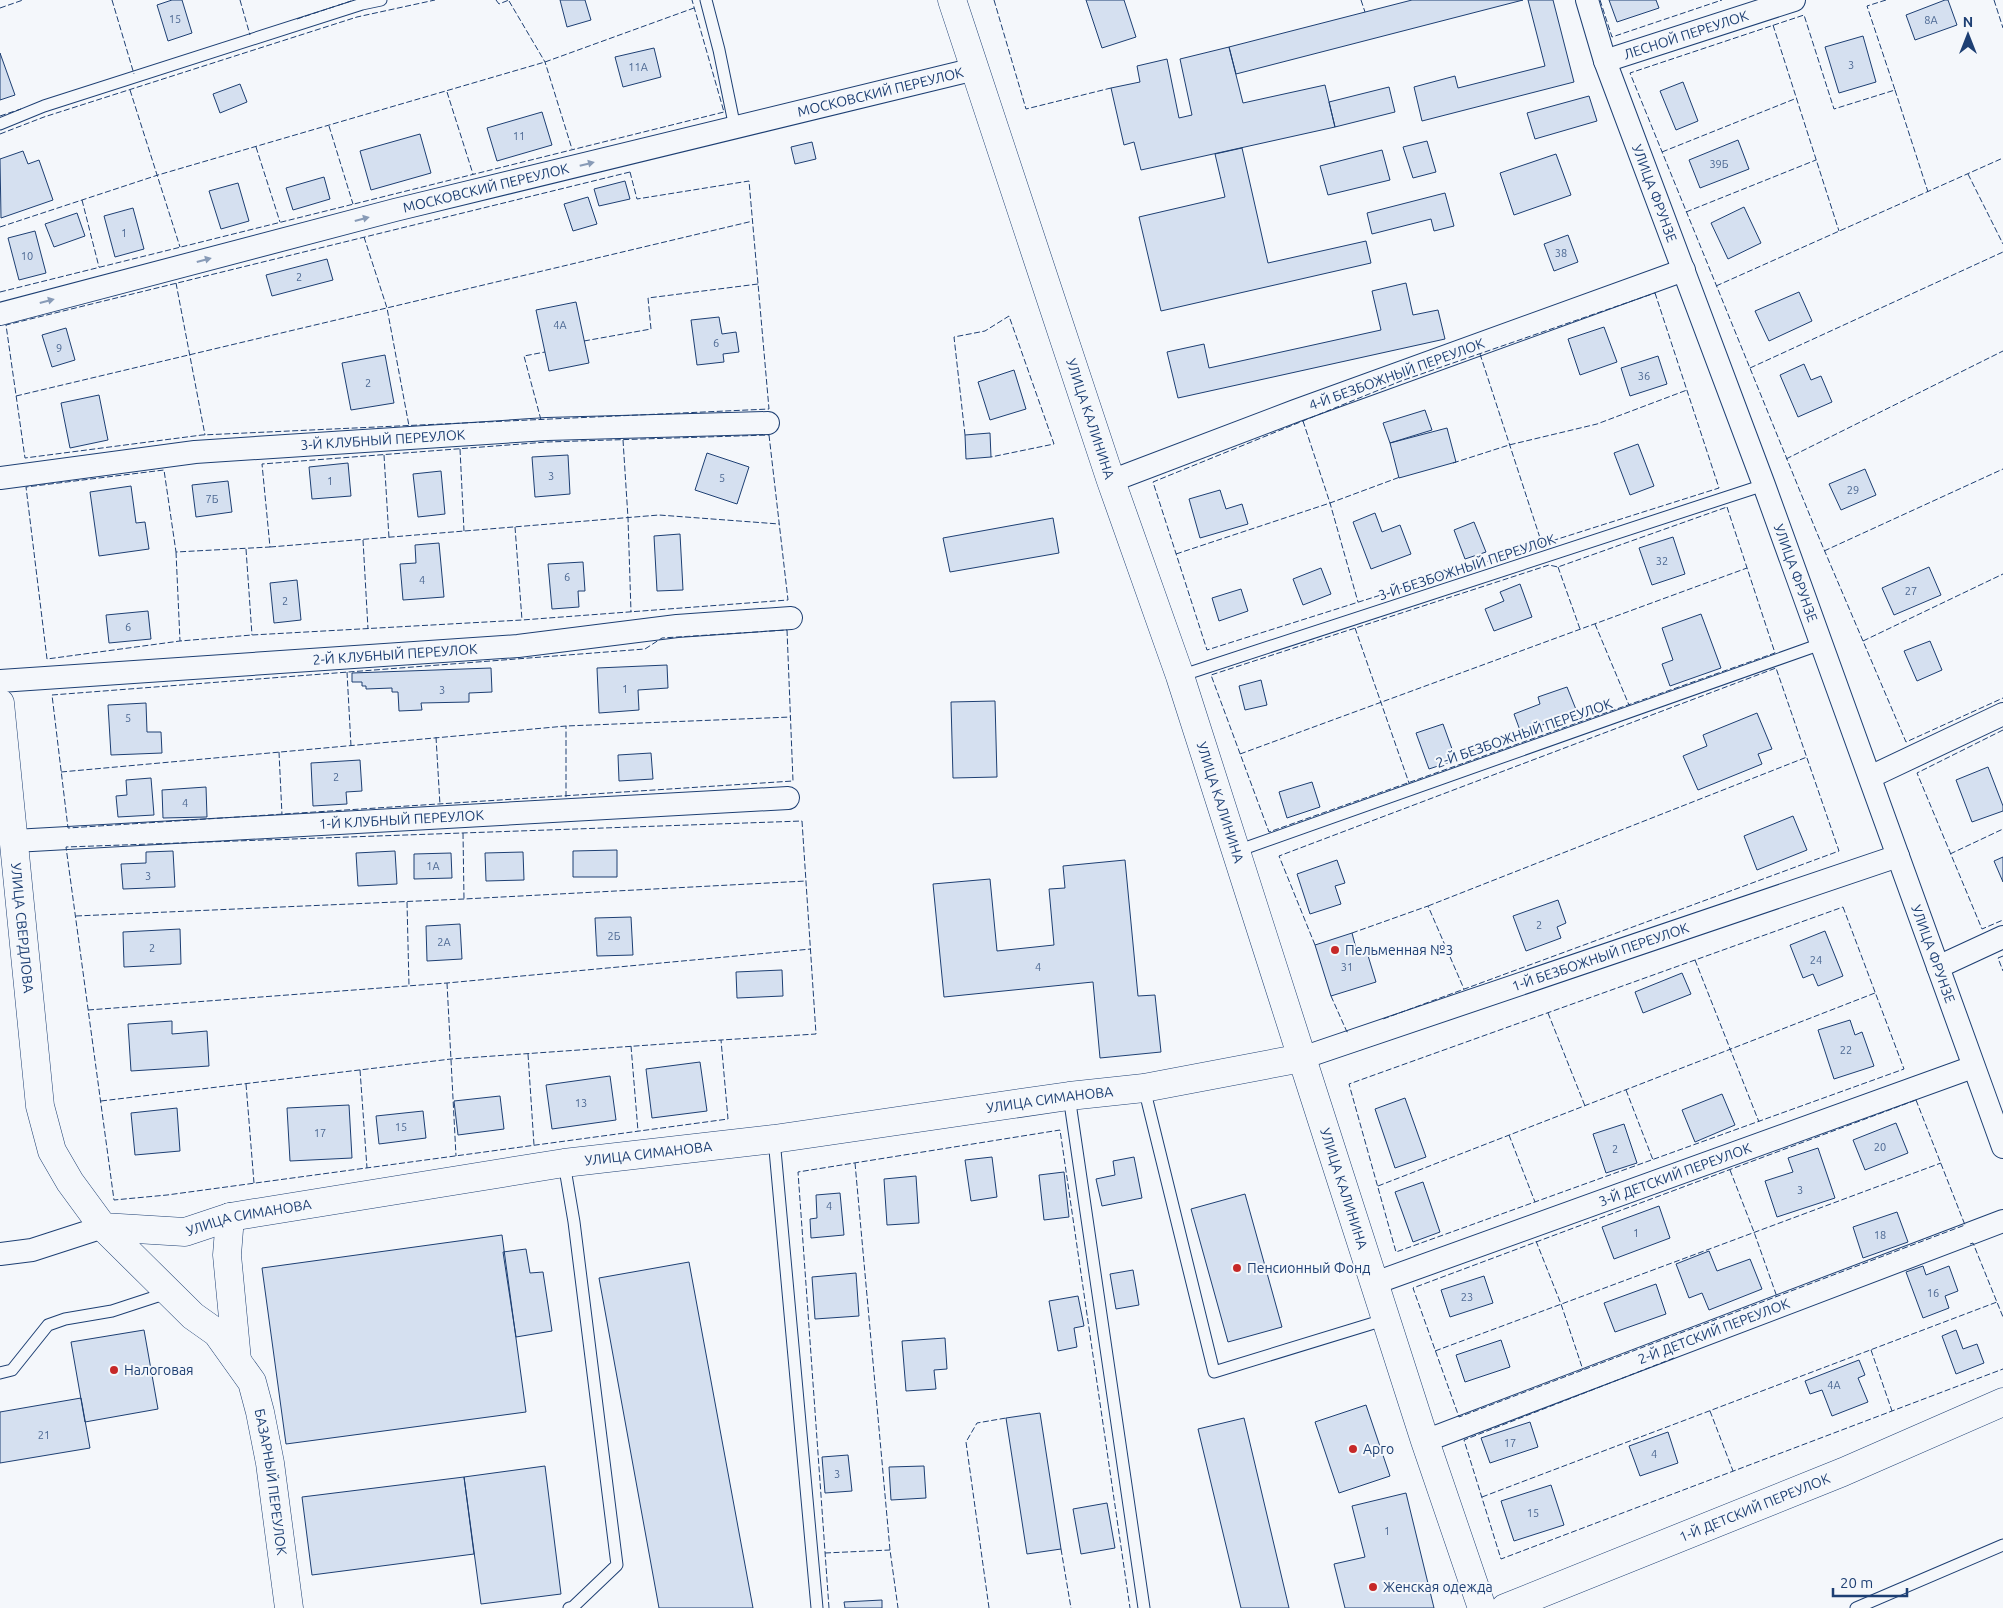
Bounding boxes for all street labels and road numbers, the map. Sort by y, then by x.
street label: ЛЕСНОЙ ПЕРЕУЛОК [1622,7,1751,62]
street label: МОСКОВСКИЙ ПЕРЕУЛОК [796,64,965,120]
street label: УЛИЦА ФРУНЗЕ [1629,142,1680,245]
street label: МОСКОВСКИЙ ПЕРЕУЛОК [401,160,571,216]
street label: 4-Й БЕЗБОЖНЫЙ ПЕРЕУЛОК [1307,335,1487,413]
street label: УЛИЦА КАЛИНИНА [1063,356,1118,481]
street label: 3-Й КЛУБНЫЙ ПЕРЕУЛОК [300,426,466,453]
street label: УЛИЦА ФРУНЗЕ [1771,522,1821,624]
street label: 3-Й БЕЗБОЖНЫЙ ПЕРЕУЛОК [1376,530,1558,603]
street label: 2-Й КЛУБНЫЙ ПЕРЕУЛОК [312,641,479,668]
street label: 2-Й БЕЗБОЖНЫЙ ПЕРЕУЛОК [1433,694,1615,771]
street label: УЛИЦА КАЛИНИНА [1194,740,1247,865]
street label: 1-Й КЛУБНЫЙ ПЕРЕУЛОК [318,807,485,832]
street label: УЛИЦА СВЕРДЛОВА [8,862,37,994]
street label: УЛИЦА ФРУНЗЕ [1908,903,1958,1005]
street label: 1-Й БЕЗБОЖНЫЙ ПЕРЕУЛОК [1510,919,1691,994]
street label: УЛИЦА СИМАНОВА [985,1083,1114,1116]
street label: УЛИЦА КАЛИНИНА [1317,1126,1371,1251]
street label: УЛИЦА СИМАНОВА [584,1138,713,1169]
street label: 3-Й ДЕТСКИЙ ПЕРЕУЛОК [1597,1140,1754,1210]
street label: УЛИЦА СИМАНОВА [184,1196,312,1239]
street label: 2-Й ДЕТСКИЙ ПЕРЕУЛОК [1636,1295,1792,1367]
street label: БАЗАРНЫЙ ПЕРЕУЛОК [252,1407,290,1557]
street label: 1-Й ДЕТСКИЙ ПЕРЕУЛОК [1677,1470,1833,1545]

